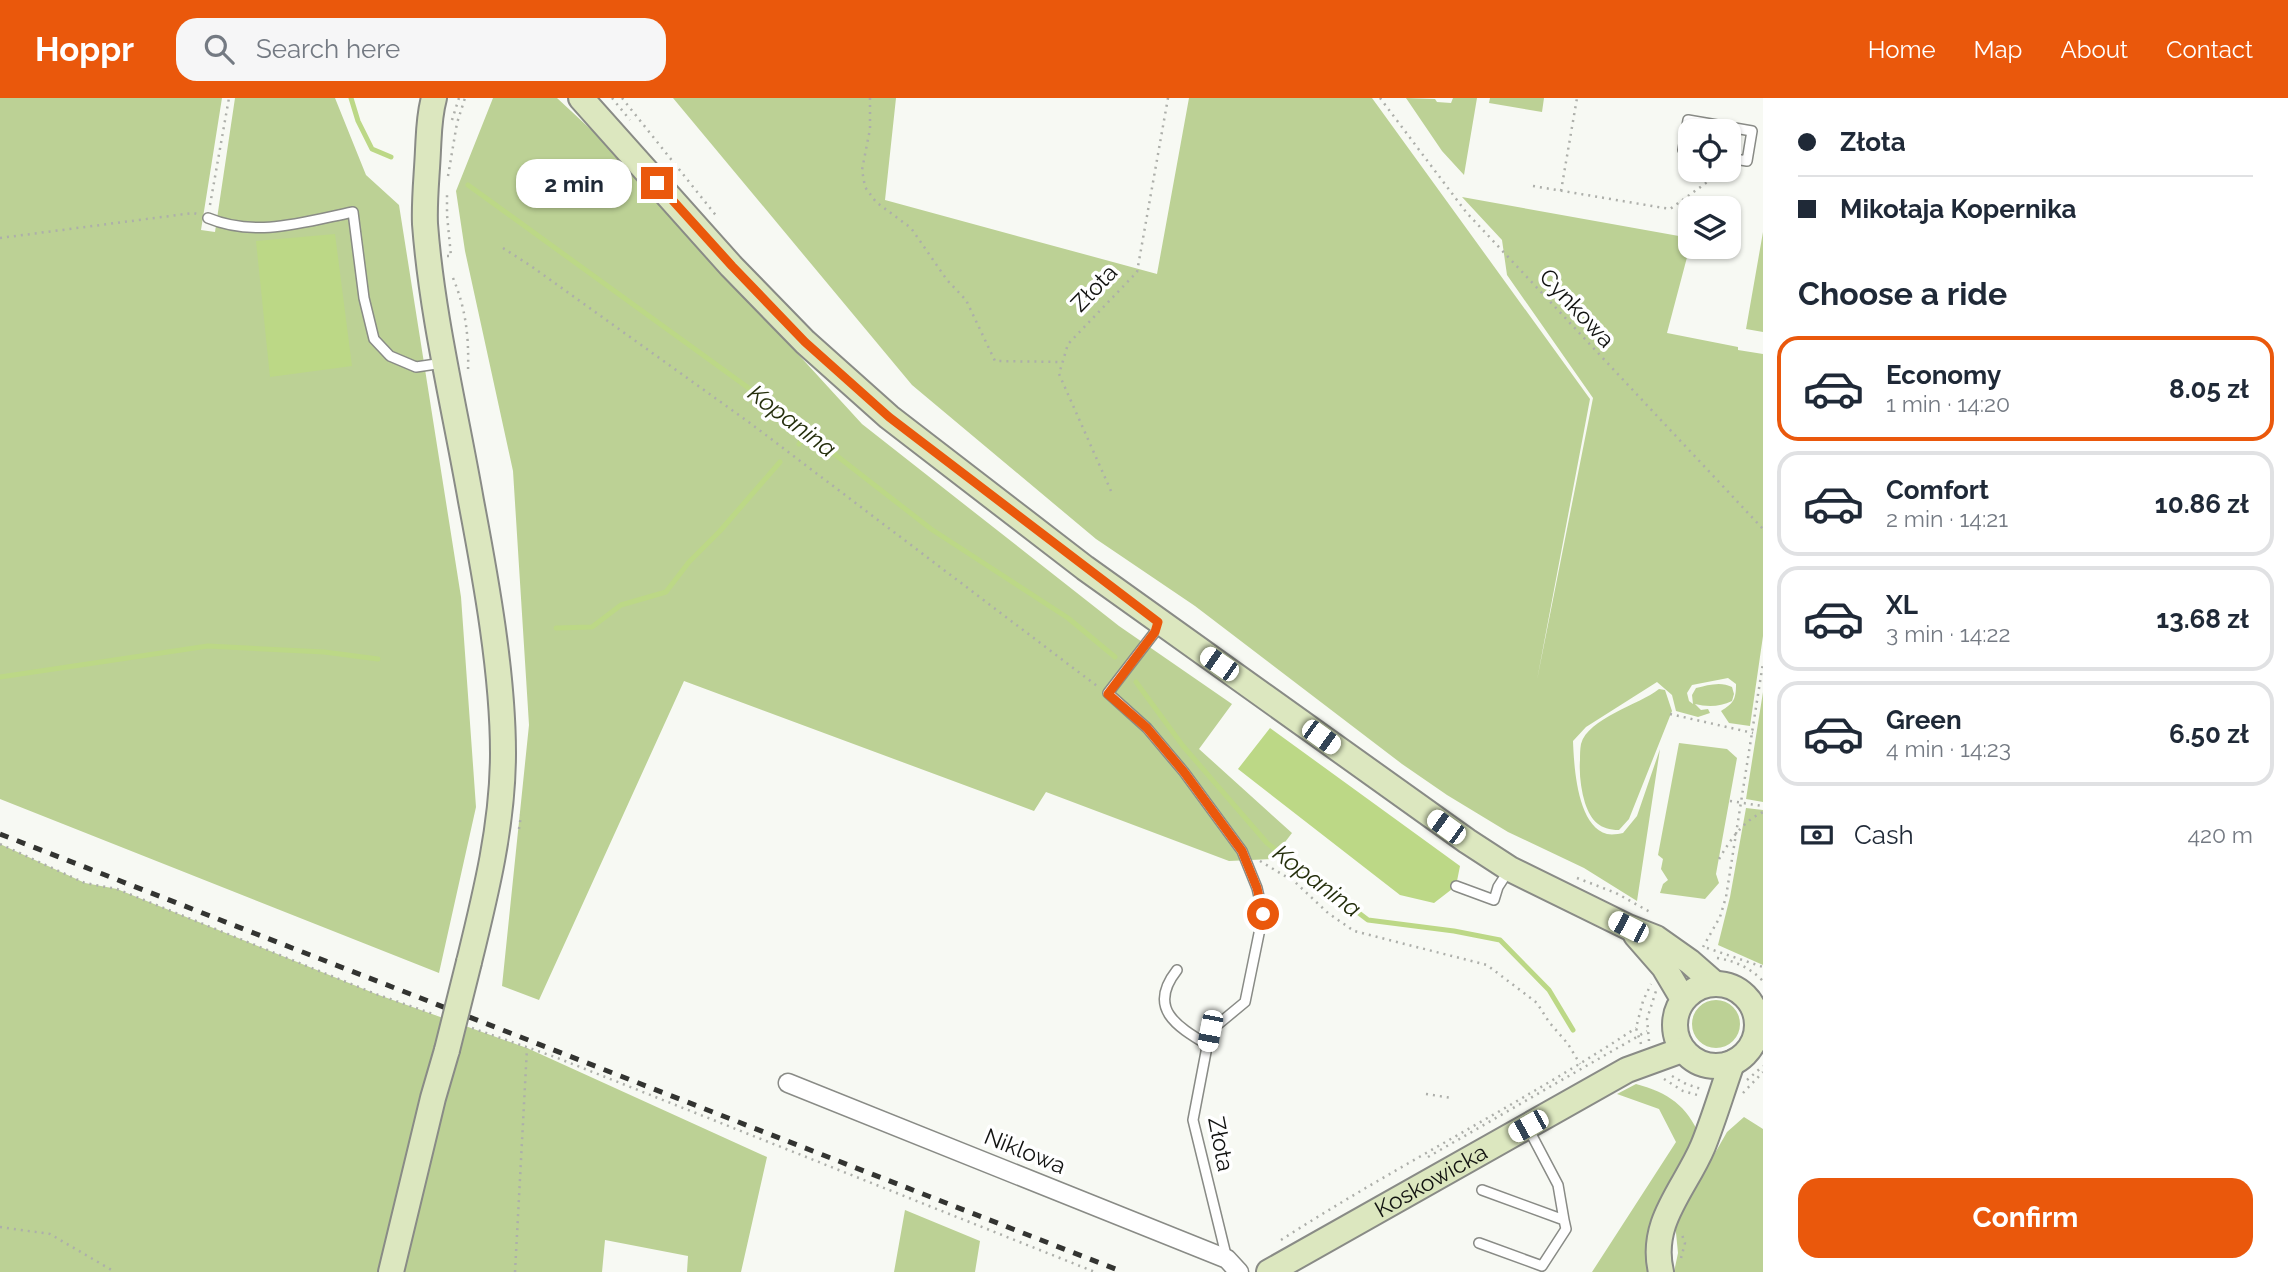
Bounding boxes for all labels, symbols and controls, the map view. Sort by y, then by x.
search box [176,18,666,81]
text: Hoppr [35,30,134,69]
icon: search [200,30,238,68]
text: Search here [256,34,400,64]
text: Home [1868,35,1936,64]
text: Map [1974,35,2022,64]
text: About [2060,35,2128,64]
text: Contact [2166,35,2253,64]
map controls [1678,119,1741,259]
button: locate [1678,119,1741,182]
text: Złota [1840,127,1906,157]
callout: 2 min [517,158,632,208]
route end [641,167,673,199]
text: 2 min [544,170,604,197]
text: Mikołaja Kopernika [1840,194,2077,224]
button: layers [1678,196,1741,259]
street label: Złota [1065,259,1122,317]
street label: Cynkowa [1534,263,1620,352]
text: Choose a ride [1798,275,2007,312]
icon: car [1802,357,1865,420]
text: Economy [1886,360,2001,390]
text: 8.05 zł [2169,374,2249,404]
water label: Kopanina [743,378,842,463]
text: 1 min · 14:20 [1886,390,2010,417]
icon: car [1802,472,1865,535]
text: Comfort [1886,475,1989,505]
text: 10.86 zł [2155,489,2249,519]
text: 2 min · 14:21 [1886,505,2008,532]
icon: car [1802,587,1865,650]
text: XL [1886,590,1918,620]
text: 13.68 zł [2156,604,2249,634]
text: 3 min · 14:22 [1886,620,2010,647]
car [1196,643,1243,685]
icon: car [1802,702,1865,765]
text: Green [1886,705,1962,735]
car [1298,716,1345,758]
text: 6.50 zł [2169,719,2249,749]
text: 4 min · 14:23 [1886,735,2011,762]
car [1423,806,1470,848]
icon: cash [1798,816,1836,854]
text: Cash [1854,820,1914,850]
text: 420 m [2187,821,2253,848]
water label: Kopanina [1268,838,1367,923]
route start [1247,898,1279,930]
car [1605,908,1652,946]
car [1196,1008,1225,1054]
car [1505,1107,1552,1145]
street label: Złota [1203,1114,1240,1173]
street label: Niklowa [981,1122,1070,1179]
street label: Koskowicka [1370,1138,1492,1223]
button: Confirm [1798,1178,2253,1258]

